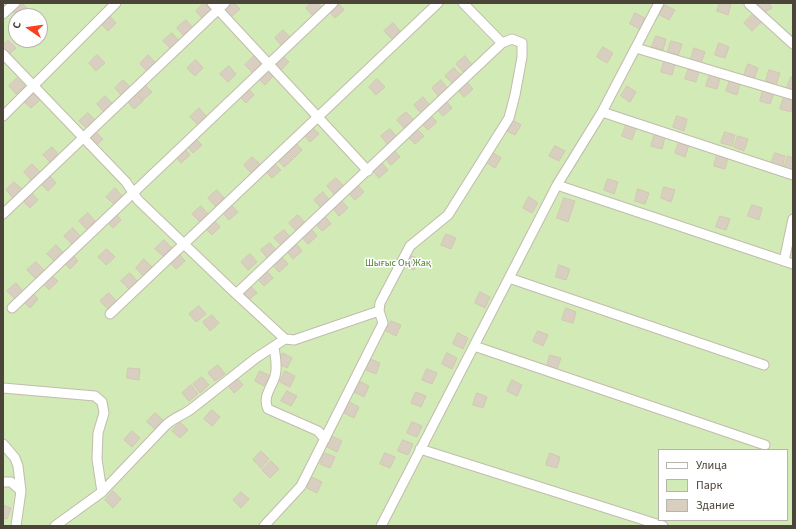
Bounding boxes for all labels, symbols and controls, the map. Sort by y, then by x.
north arrow [8,8,48,48]
text: С [9,21,25,30]
park label: Шығыс Оң Жақ [365,258,431,270]
legend [658,449,788,521]
text: Улица [696,457,727,474]
text: Парк [696,477,722,494]
text: Здание [696,497,735,514]

